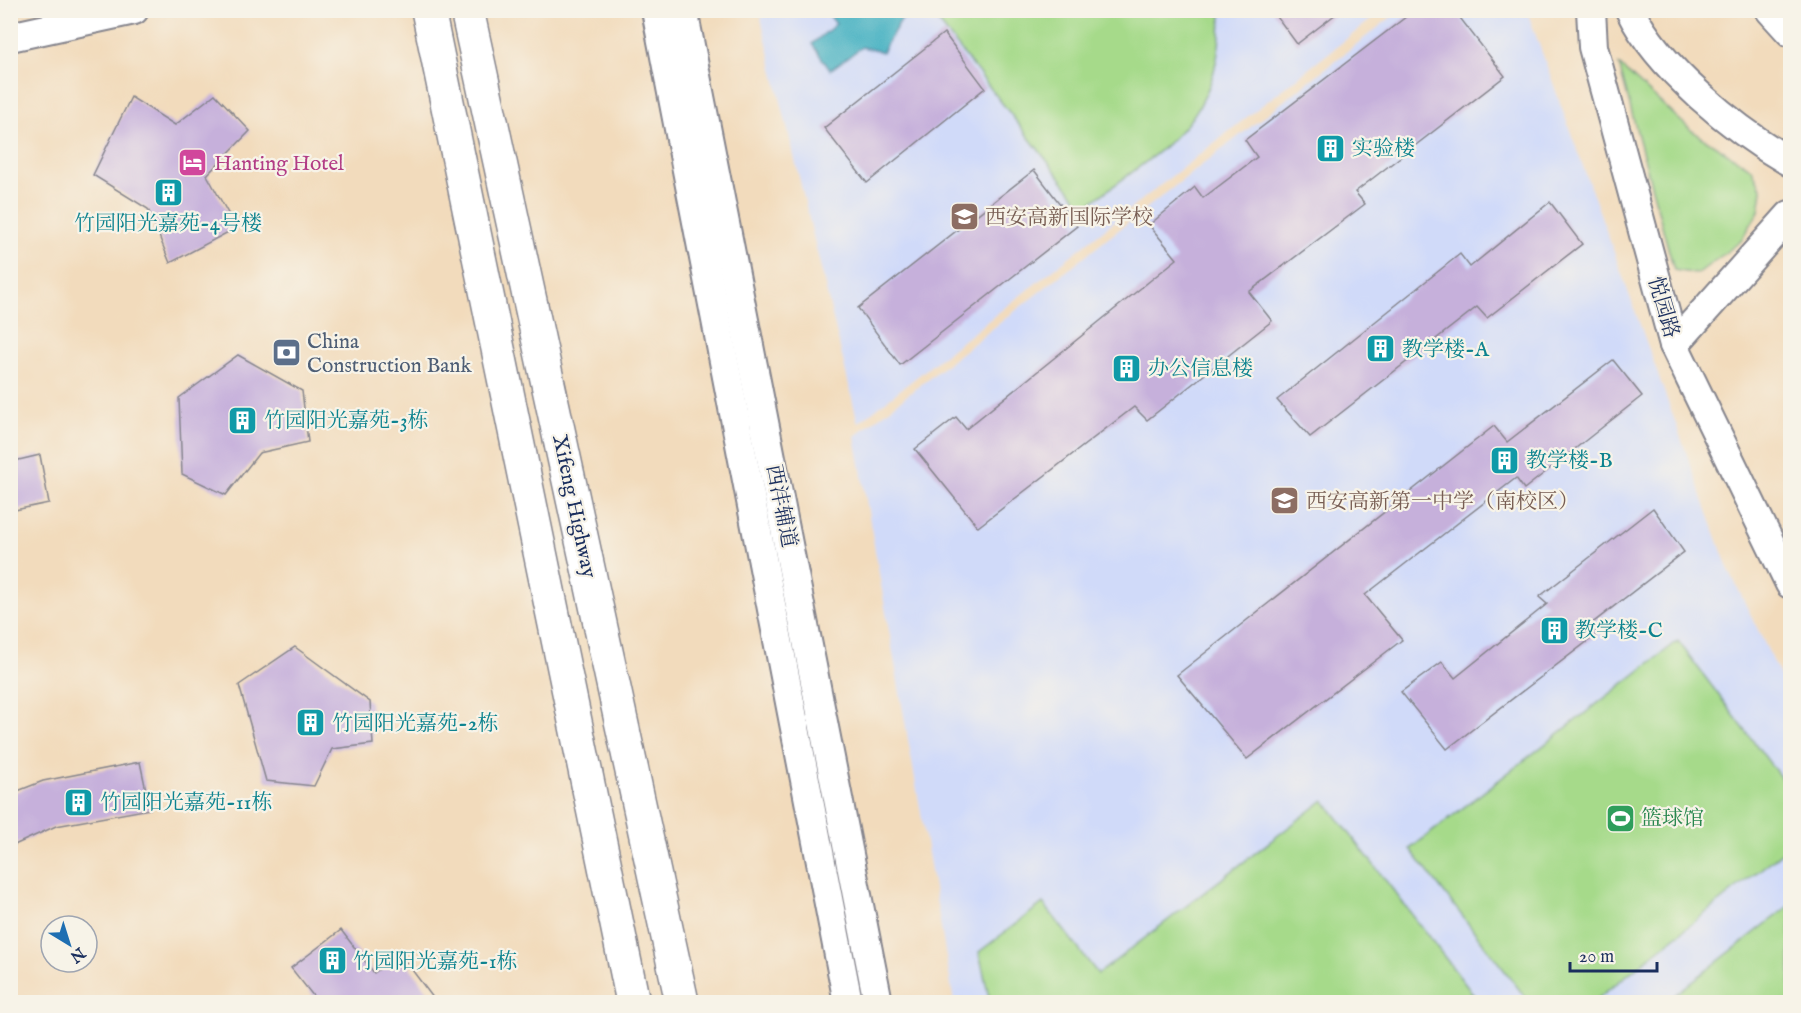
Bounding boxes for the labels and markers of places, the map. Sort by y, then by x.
building icon: 实验楼 [1315,132,1347,164]
place label: 实验楼 [1352,136,1415,163]
hotel icon: Hanting Hotel [177,147,209,179]
place label: Hanting Hotel [214,151,344,178]
building icon: 竹园阳光嘉苑-4号楼 [152,176,184,208]
school or university icon: 西安高新国际学校 [948,201,980,233]
place label: 西安高新国际学校 [985,205,1153,232]
place label: 竹园阳光嘉苑-4号楼 [74,211,262,238]
place label: China Construction Bank [307,329,473,380]
building icon: 教学楼-A [1365,333,1397,365]
bank icon: China Construction Bank [270,337,302,369]
place label: 教学楼-A [1402,337,1490,364]
building icon: 办公信息楼 [1111,352,1143,384]
place label: 办公信息楼 [1148,356,1253,383]
building icon: 竹园阳光嘉苑-3栋 [227,404,259,436]
place label: 竹园阳光嘉苑-3栋 [264,408,429,435]
building icon: 教学楼-B [1489,444,1521,476]
place label: 教学楼-B [1526,448,1613,475]
school or university icon: 西安高新第一中学（南校区） [1269,485,1301,517]
place label: 西安高新第一中学（南校区） [1306,489,1579,516]
building icon: 教学楼-C [1538,614,1570,646]
place label: 教学楼-C [1575,618,1663,645]
building icon: 竹园阳光嘉苑-2栋 [295,707,327,739]
place label: 竹园阳光嘉苑-2栋 [332,711,499,738]
building icon: 竹园阳光嘉苑-11栋 [63,786,95,818]
place label: 竹园阳光嘉苑-11栋 [100,790,272,817]
sports icon: 篮球馆 [1604,802,1636,834]
place label: 篮球馆 [1641,806,1704,833]
building icon: 竹园阳光嘉苑-1栋 [316,945,348,977]
place label: 竹园阳光嘉苑-1栋 [353,949,518,976]

